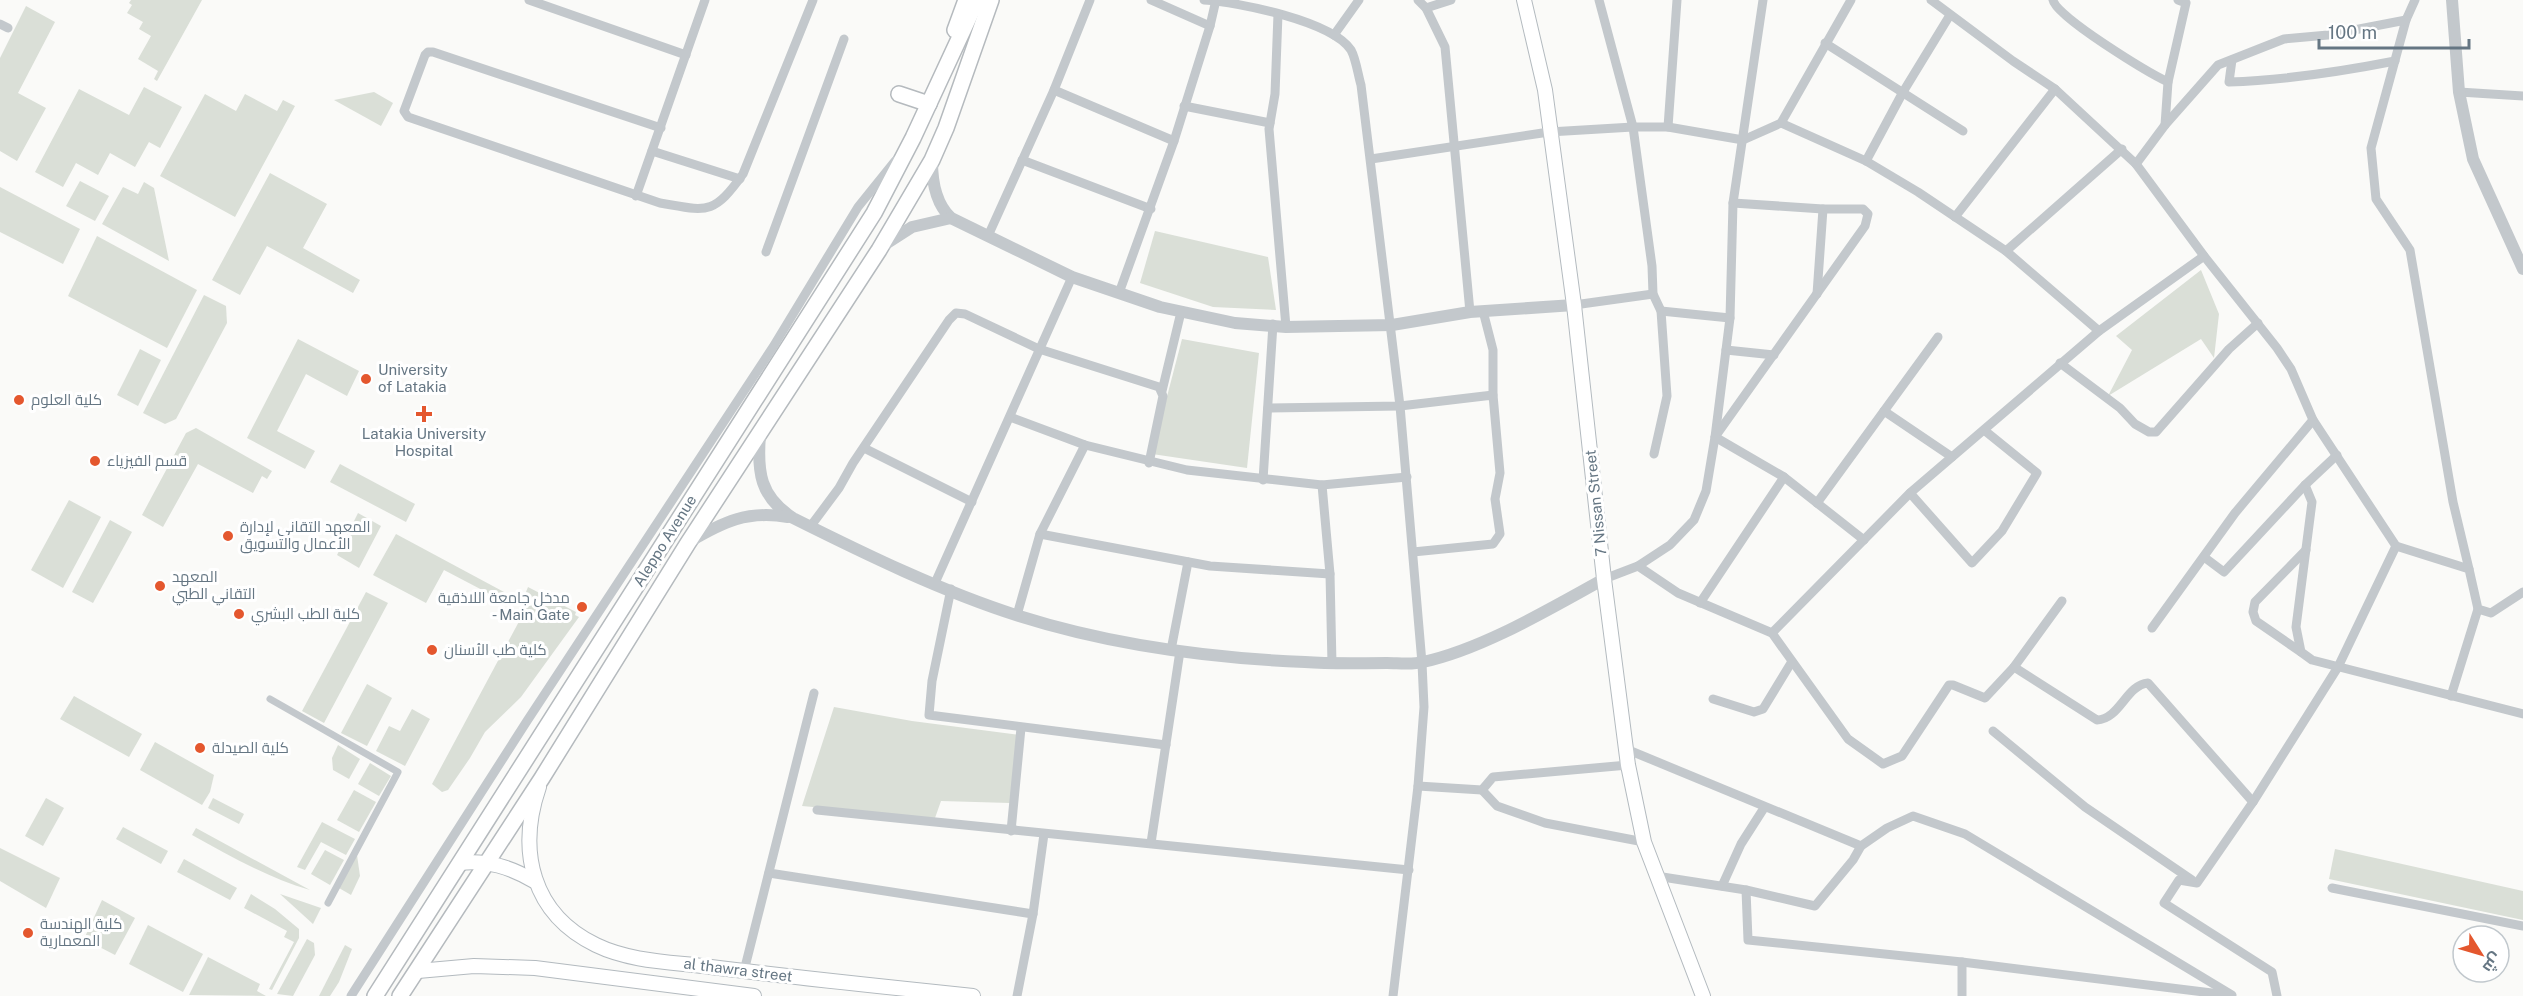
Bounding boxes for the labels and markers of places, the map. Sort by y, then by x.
place label: University of Latakia [378,361,448,395]
marker: University of Latakia [359,372,373,386]
place label: كلية العلوم [31,391,102,410]
marker: كلية العلوم [12,393,26,407]
marker: Latakia University Hospital [415,405,433,423]
place label: Latakia University Hospital [362,425,486,459]
place label: قسم الفيزياء [107,452,187,471]
marker: قسم الفيزياء [88,454,102,468]
place label: المعهد التقاني لإدارة الأعمال والتسويق [240,518,371,554]
marker: المعهد التقاني لإدارة الأعمال والتسويق [221,529,235,543]
place label: المعهد التقاني الطبي [172,568,256,606]
marker: المعهد التقاني الطبي [153,579,167,593]
place label: مدخل جامعة اللاذقية - Main Gate [438,589,570,623]
marker: مدخل جامعة اللاذقية - Main Gate [575,600,589,614]
place label: كلية الطب البشري [251,605,360,626]
marker: كلية الطب البشري [232,607,246,621]
place label: كلية طب الأسنان [444,641,547,660]
marker: كلية طب الأسنان [425,643,439,657]
place label: كلية الصيدلة [212,739,289,756]
marker: كلية الصيدلة [193,741,207,755]
place label: كلية الهندسة المعمارية [40,915,122,950]
marker: كلية الهندسة المعمارية [21,926,35,940]

